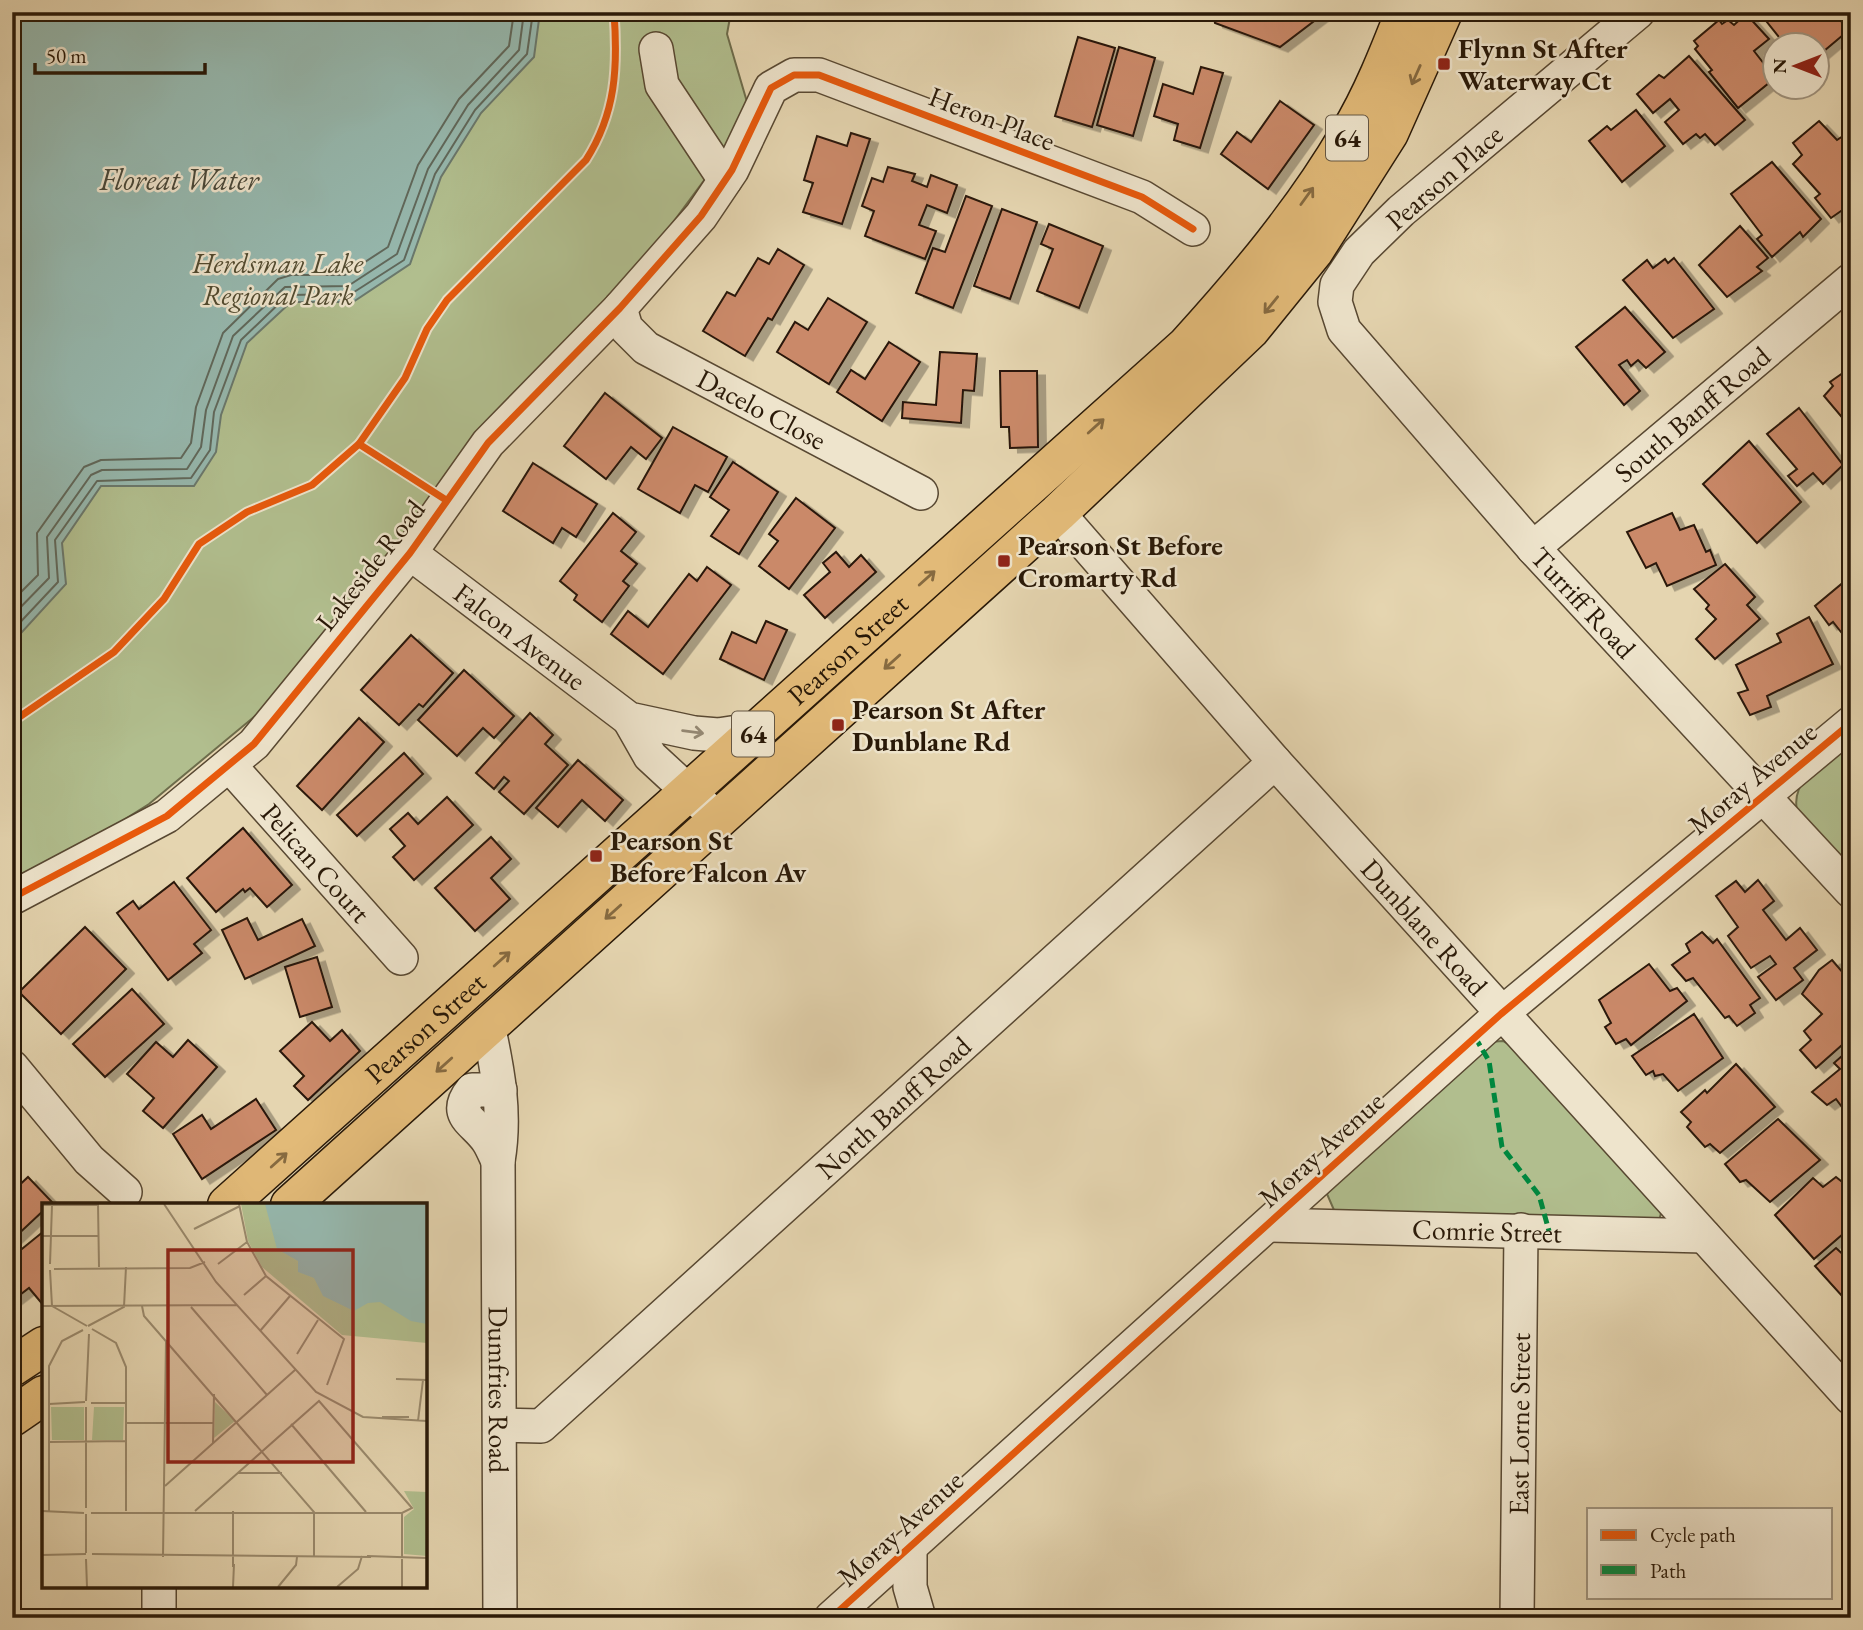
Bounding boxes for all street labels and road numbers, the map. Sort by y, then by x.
street label: Heron Place [924,77,1060,159]
road number: 64 [1326,116,1368,160]
street label: Pearson Place [1378,116,1510,238]
street label: South Banff Road [1607,337,1778,490]
street label: Dacelo Close [691,360,832,458]
street label: Lakeside Road [308,491,433,638]
street label: Turriff Road [1523,539,1645,666]
street label: Falcon Avenue [447,575,593,698]
street label: Pearson Street [779,586,916,713]
road number: 64 [732,712,774,756]
street label: Moray Avenue [1680,714,1824,842]
street label: Pelican Court [254,795,379,930]
street label: Dunblane Road [1353,851,1496,1004]
street label: Pearson Street [357,964,493,1091]
street label: North Banff Road [808,1027,979,1187]
street label: Moray Avenue [1251,1083,1391,1215]
street label: Comrie Street [1412,1211,1563,1250]
street label: Dumfries Road [481,1306,517,1474]
street label: East Lorne Street [1500,1333,1538,1515]
street label: Moray Avenue [830,1462,970,1594]

